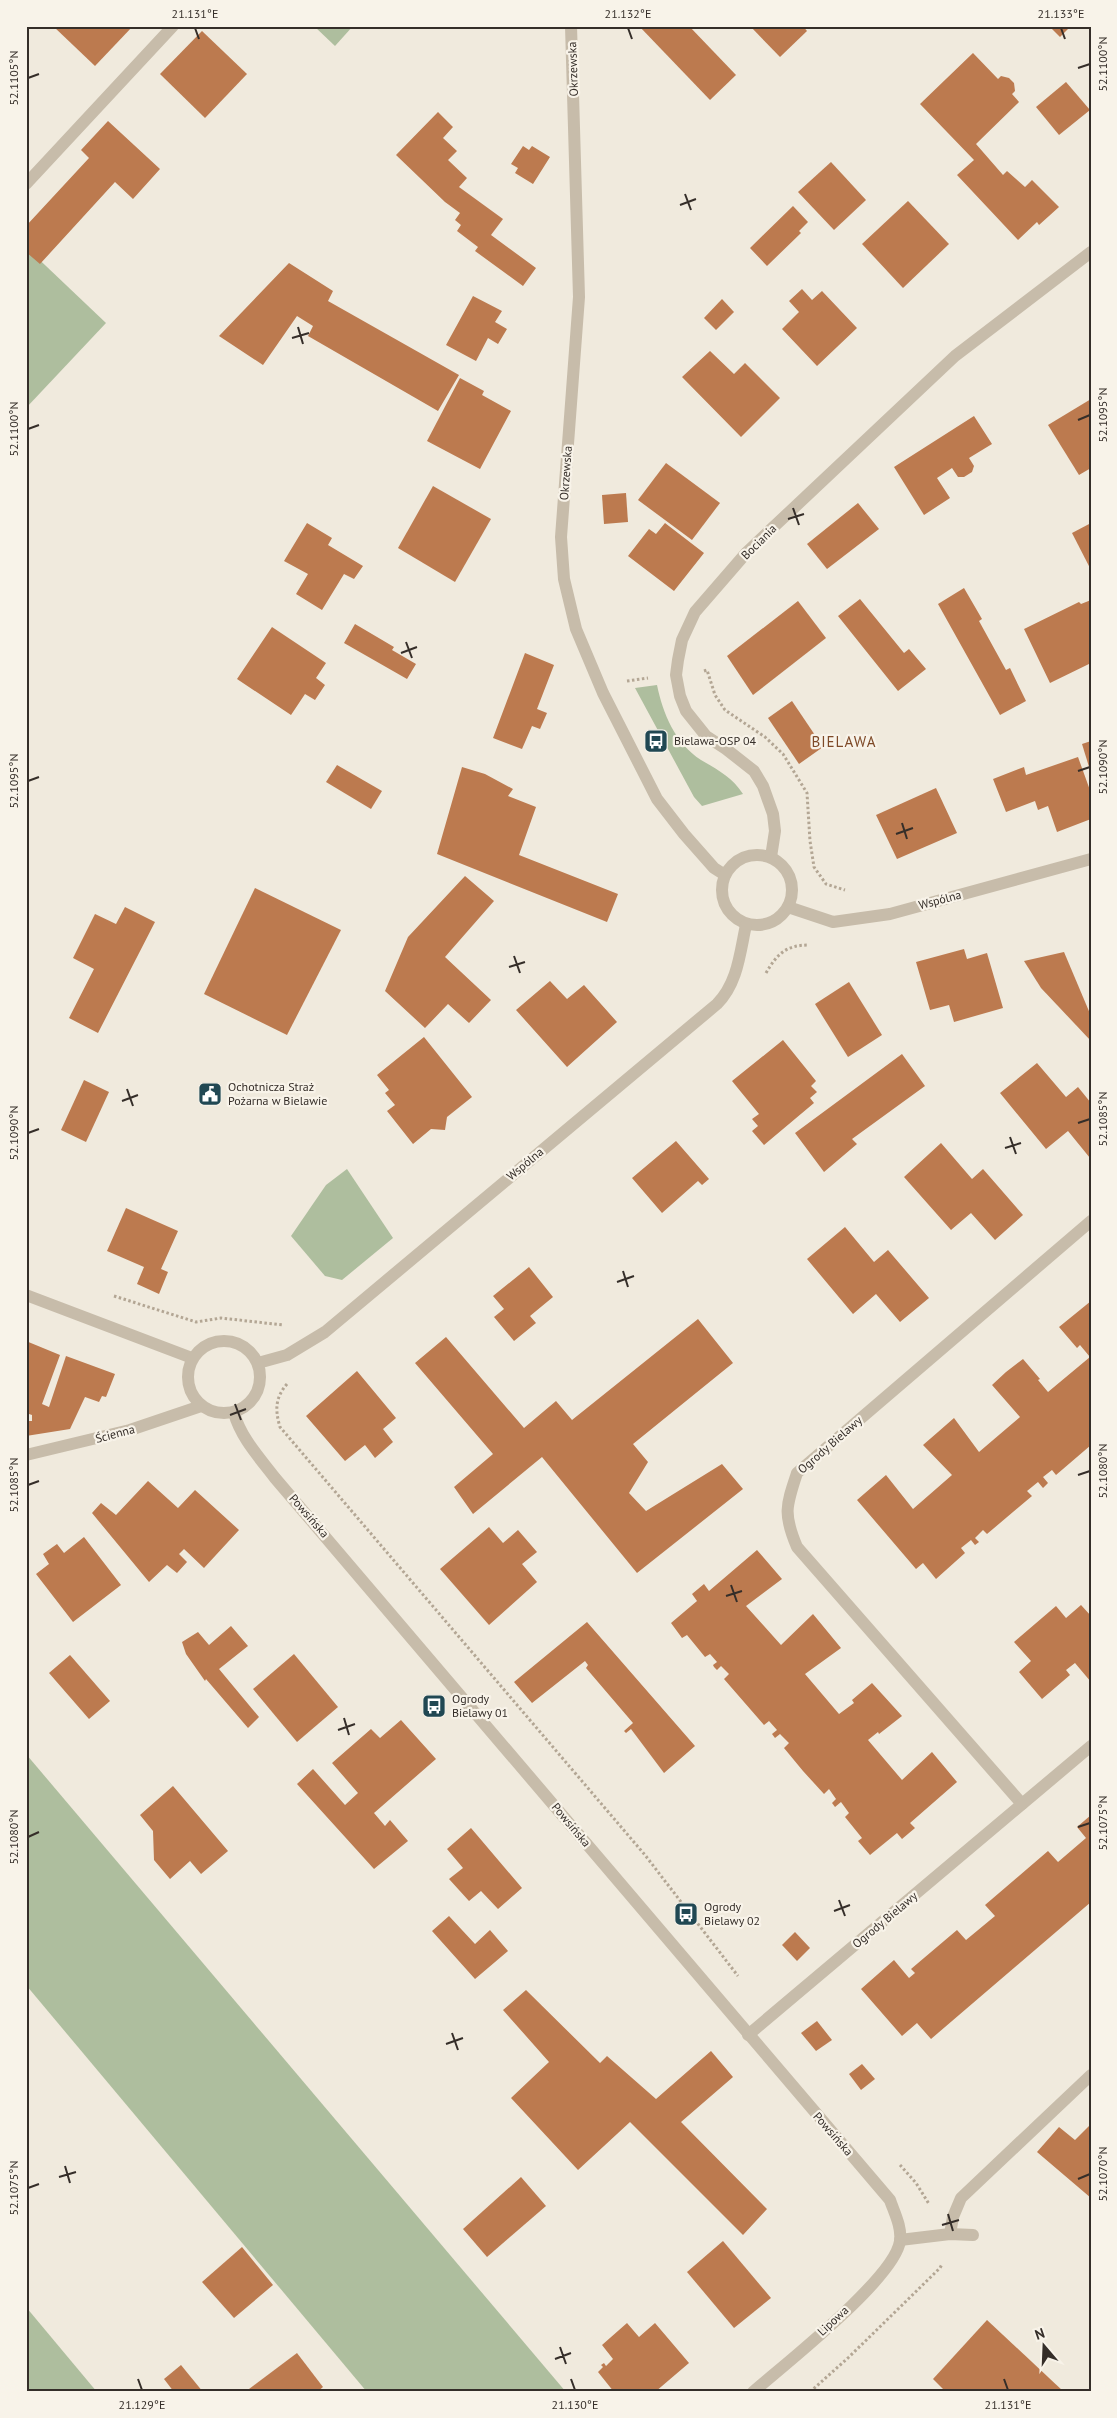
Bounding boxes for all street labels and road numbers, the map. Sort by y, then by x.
street label: Okrzewska [564,41,581,97]
street label: Okrzewska [556,445,575,501]
street label: Bociania [738,521,779,562]
street label: Wspólna [917,887,963,912]
street label: Wspólna [503,1144,546,1183]
street label: Ogrody Bielawy [794,1412,865,1477]
street label: Ścienna [94,1421,136,1446]
street label: Powsińska [286,1491,332,1541]
street label: Powsińska [549,1800,594,1850]
street label: Ogrody Bielawy [849,1888,921,1951]
street label: Powsińska [810,2109,856,2159]
street label: Lipowa [814,2303,851,2339]

